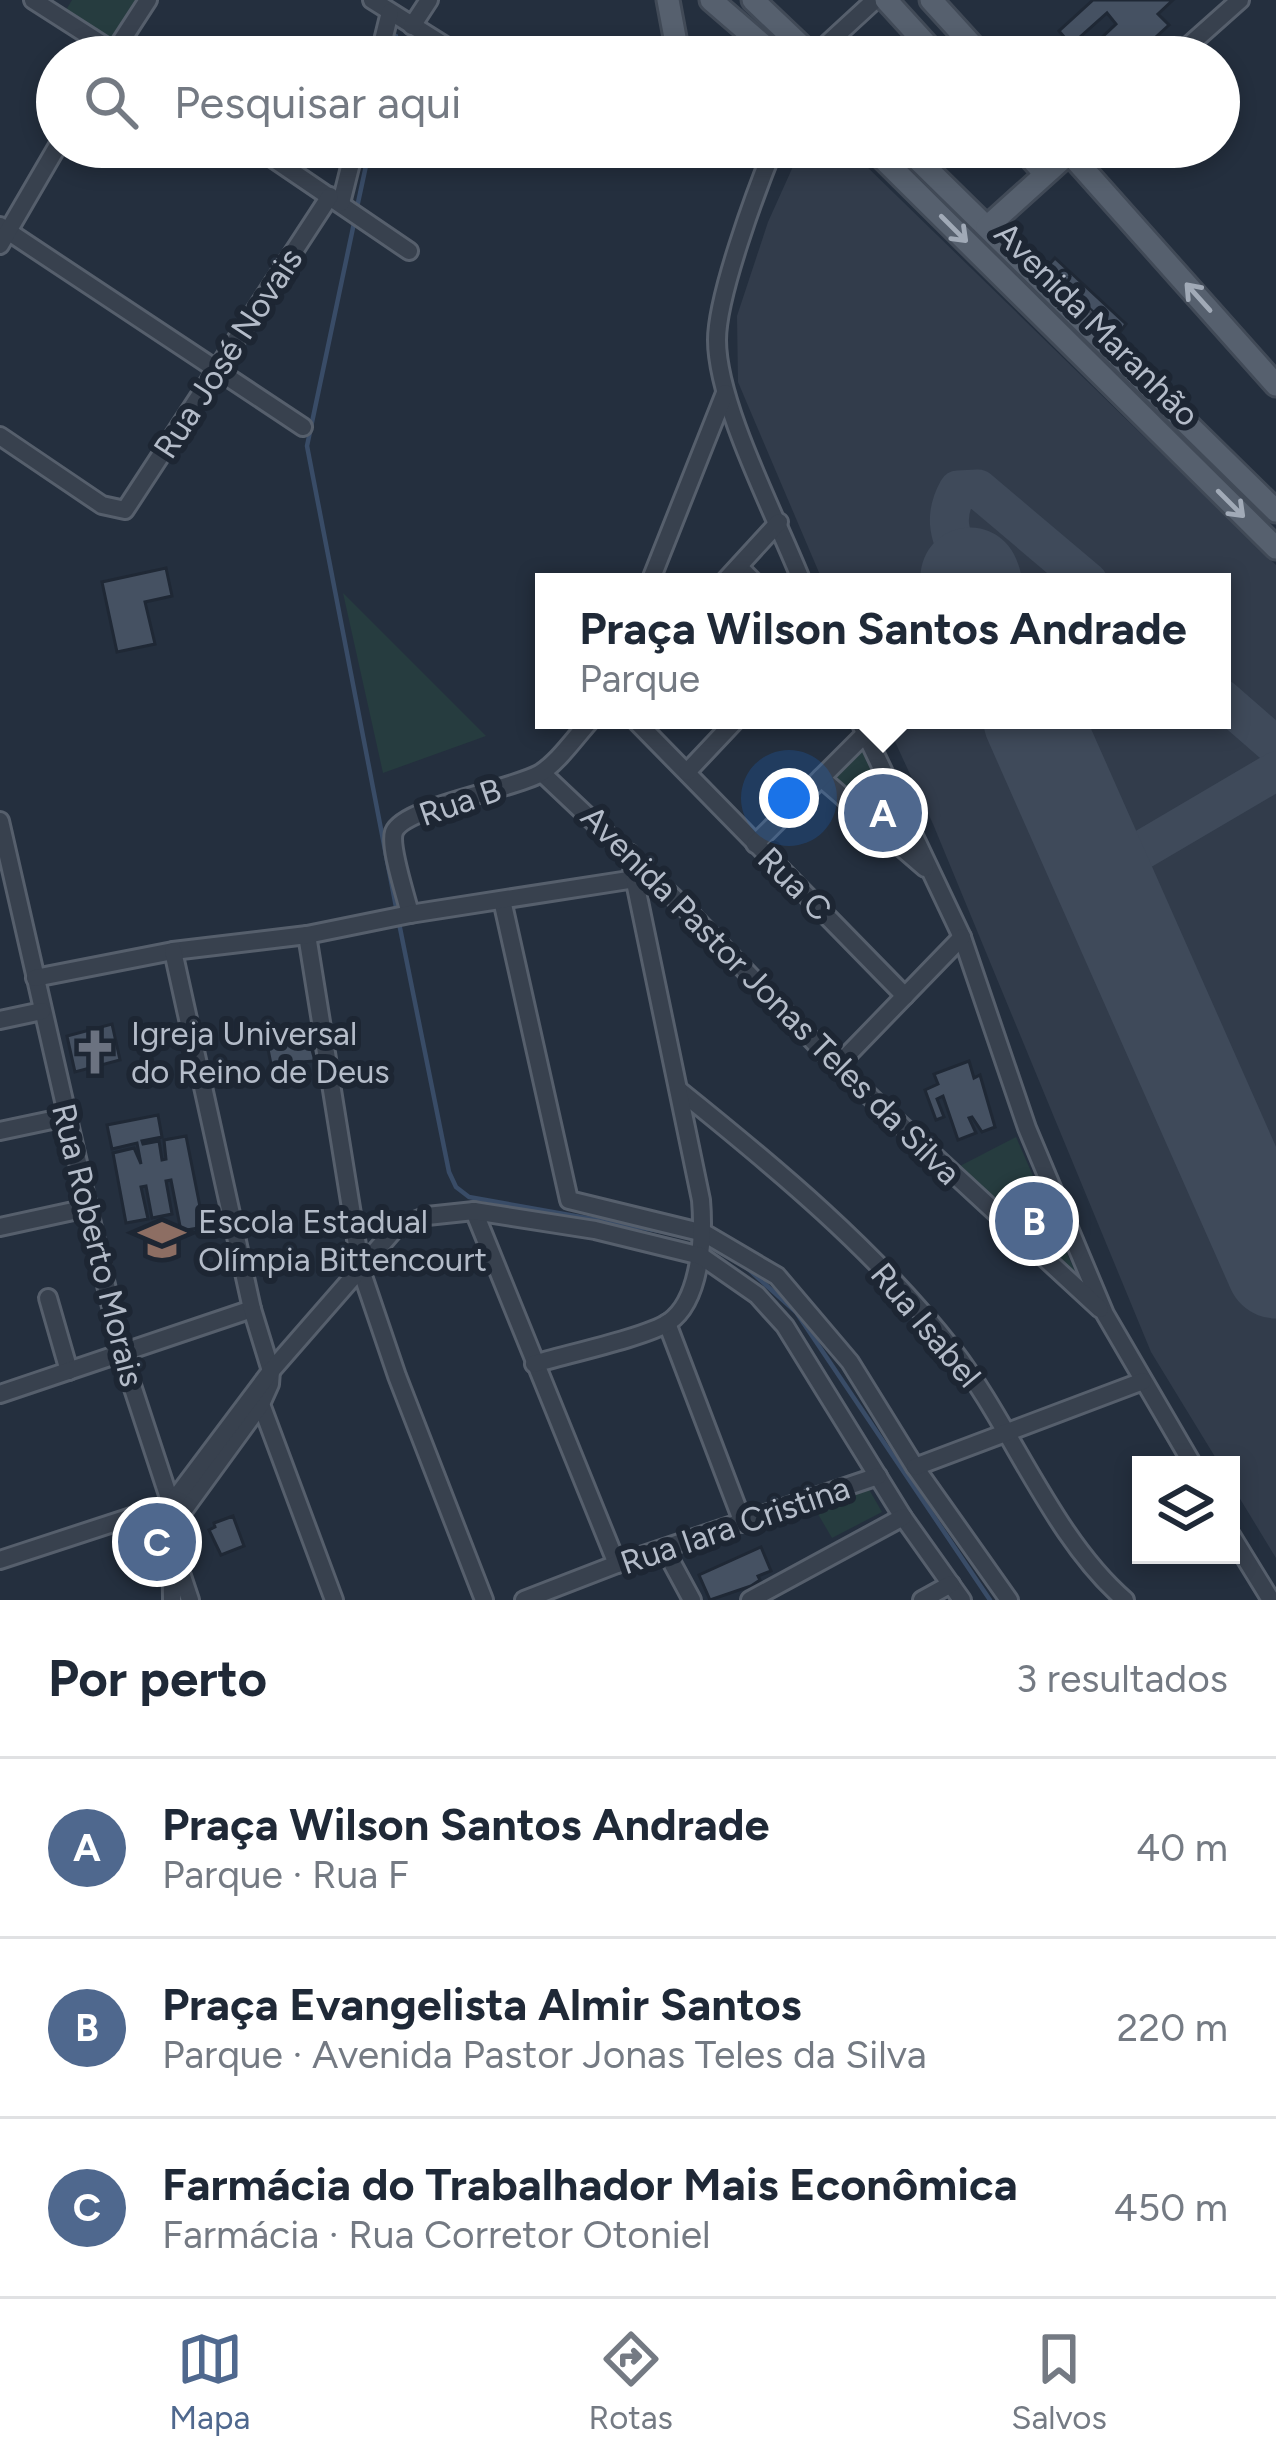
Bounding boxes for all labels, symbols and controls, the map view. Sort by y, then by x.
search box [36,36,1240,168]
icon: search [78,69,144,135]
text: Pesquisar aqui [174,75,461,129]
street label: Avenida Maranhão [987,214,1207,434]
one-way arrow [939,215,968,243]
street label: Rua José Novais [146,241,310,465]
one-way arrow [1185,283,1212,313]
one-way arrow [1216,489,1245,518]
popup [535,573,1231,729]
text: Praça Wilson Santos Andrade [579,601,1187,655]
text: Parque [579,655,700,702]
your location [759,768,819,828]
pin: A [844,768,922,858]
street label: Rua B [414,770,506,834]
street label: Avenida Pastor Jonas Teles da Silva [573,797,969,1193]
street label: Rua C [750,839,840,929]
place label: Igreja Universal do Reino de Deus [131,1014,390,1091]
church icon: Igreja Universal do Reino de Deus [70,1027,120,1077]
street label: Rua Roberto Morais [44,1100,152,1390]
pin: B [995,1176,1073,1266]
place label: Escola Estadual Olímpia Bittencourt [198,1202,487,1279]
school or university icon: Escola Estadual Olímpia Bittencourt [137,1215,187,1265]
street label: Rua Isabel [863,1255,989,1395]
map controls [1132,1456,1240,1564]
button: layers [1132,1456,1240,1564]
street label: Rua Iara Cristina [616,1468,854,1582]
pin: C [118,1497,196,1587]
text: Por perto [48,1648,267,1709]
text: 3 resultados [1016,1655,1228,1702]
text: Praça Wilson Santos Andrade [162,1797,770,1851]
text: A [73,1824,101,1871]
text: 40 m [1136,1824,1228,1871]
text: Parque · Rua F [162,1851,409,1898]
text: Praça Evangelista Almir Santos [162,1977,802,2031]
text: B [75,2004,99,2051]
text: 220 m [1117,2004,1228,2051]
text: Parque · Avenida Pastor Jonas Teles da Silva [162,2031,927,2078]
text: Farmácia do Trabalhador Mais Econômica [162,2157,1018,2211]
text: C [73,2184,101,2231]
text: 450 m [1114,2184,1228,2231]
text: Farmácia · Rua Corretor Otoniel [162,2211,711,2258]
tab: Mapa [169,2326,250,2437]
tab: Rotas [589,2326,673,2437]
tab: Salvos [1011,2326,1107,2437]

